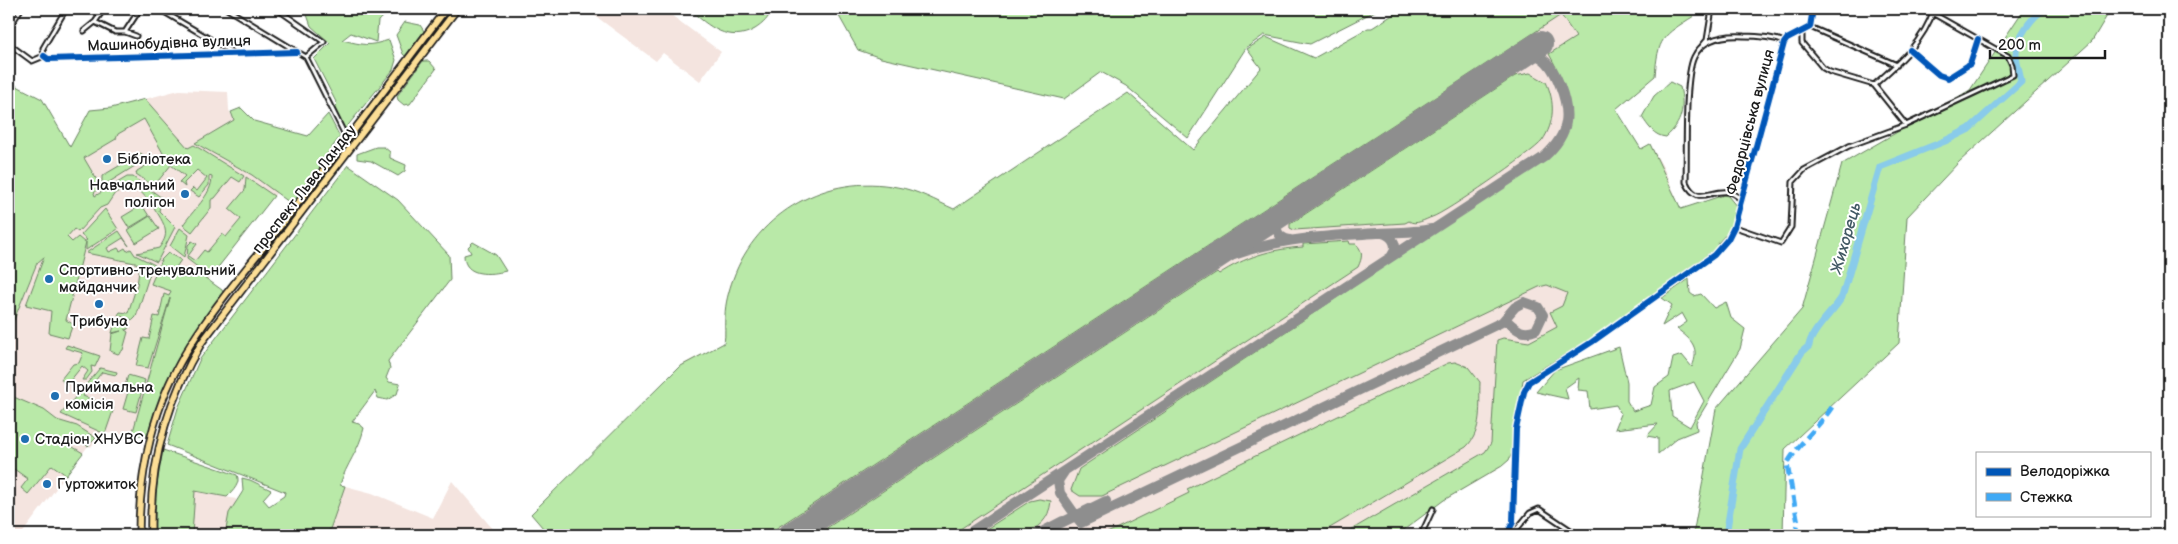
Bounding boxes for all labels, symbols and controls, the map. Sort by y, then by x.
scale bar [1990,28,2106,60]
street label: Машинобудівна вулиця [87,31,251,56]
text: 200 m [1998,36,2041,55]
street label: Федорцівська вулиця [1722,47,1779,197]
street label: проспект Льва Ландау [248,121,361,257]
place label: Бібліотека [117,150,191,169]
marker: Бібліотека [101,153,113,165]
place label: Навчальний полігон [89,176,175,212]
marker: Навчальний полігон [179,188,191,200]
water label: Жихорець [1827,200,1866,277]
place label: Спортивно-тренувальний майданчик [59,261,236,297]
marker: Спортивно-тренувальний майданчик [43,273,55,285]
marker: Трибуна [93,298,105,310]
place label: Трибуна [70,312,128,331]
place label: Приймальна комісія [65,378,154,414]
marker: Приймальна комісія [49,390,61,402]
place label: Стадіон ХНУВС [35,430,144,449]
marker: Стадіон ХНУВС [19,433,31,445]
legend [1976,452,2150,516]
text: Велодоріжка [2020,462,2110,481]
place label: Гуртожиток [57,475,136,494]
marker: Гуртожиток [41,478,53,490]
text: Стежка [2020,488,2073,507]

